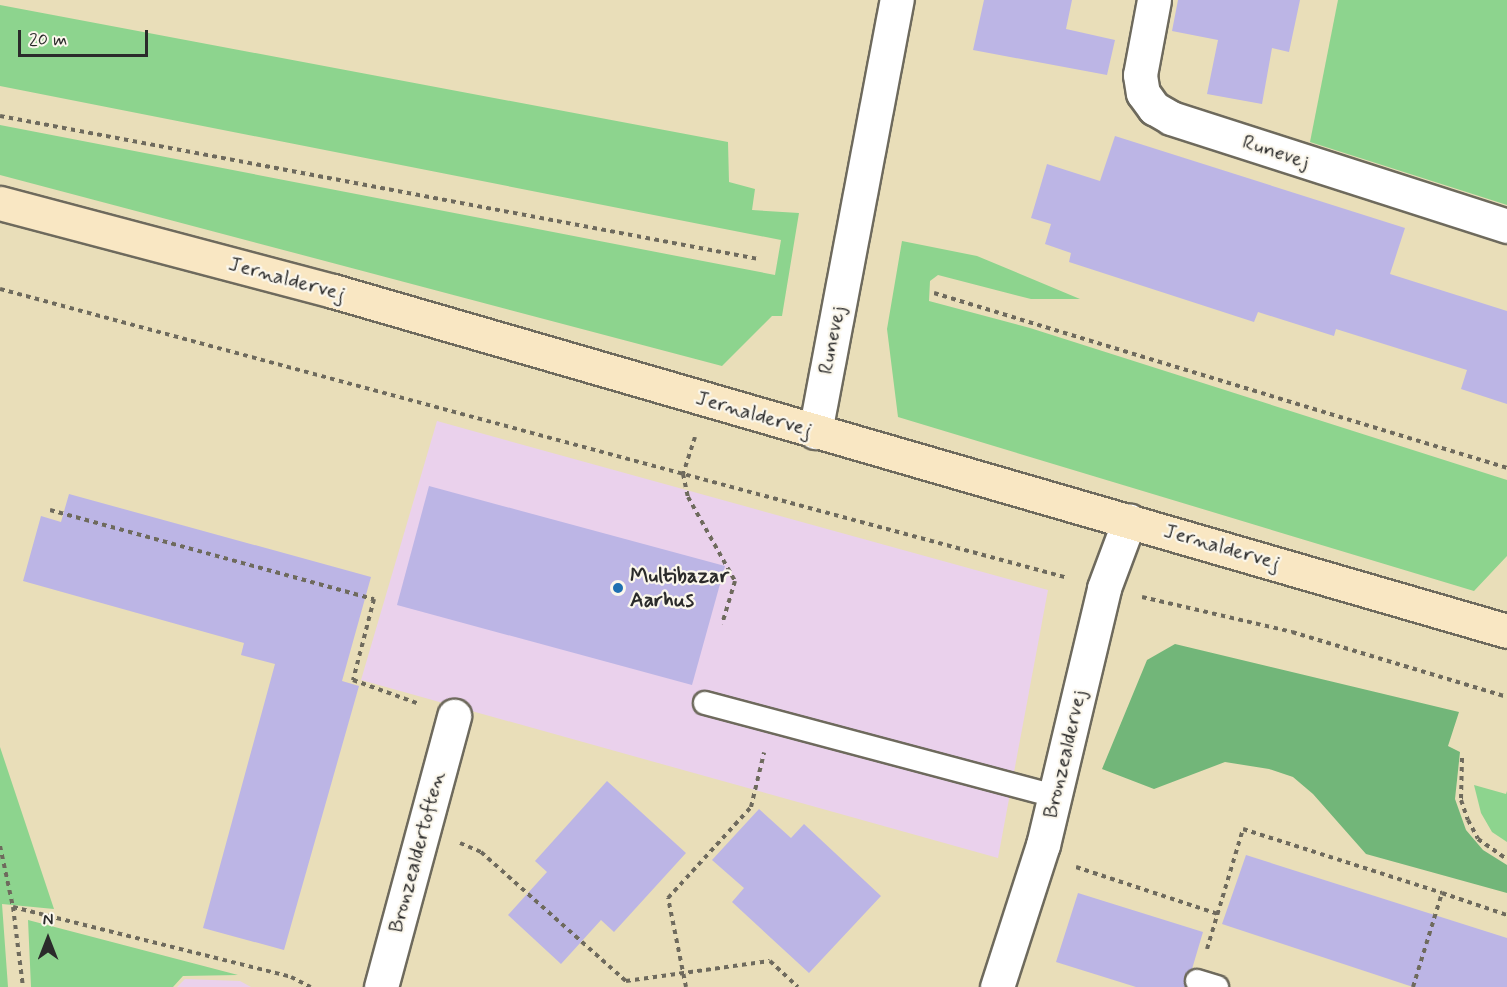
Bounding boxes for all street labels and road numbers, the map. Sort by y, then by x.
street label: Runevej [1239,129,1313,175]
street label: Jernaldervej [226,251,348,307]
street label: Runevej [813,304,851,376]
street label: Jernaldervej [693,385,815,443]
street label: Jernaldervej [1161,518,1283,576]
street label: Bronzealdervej [1038,687,1092,821]
street label: Bronzealdertoften [383,769,451,935]

